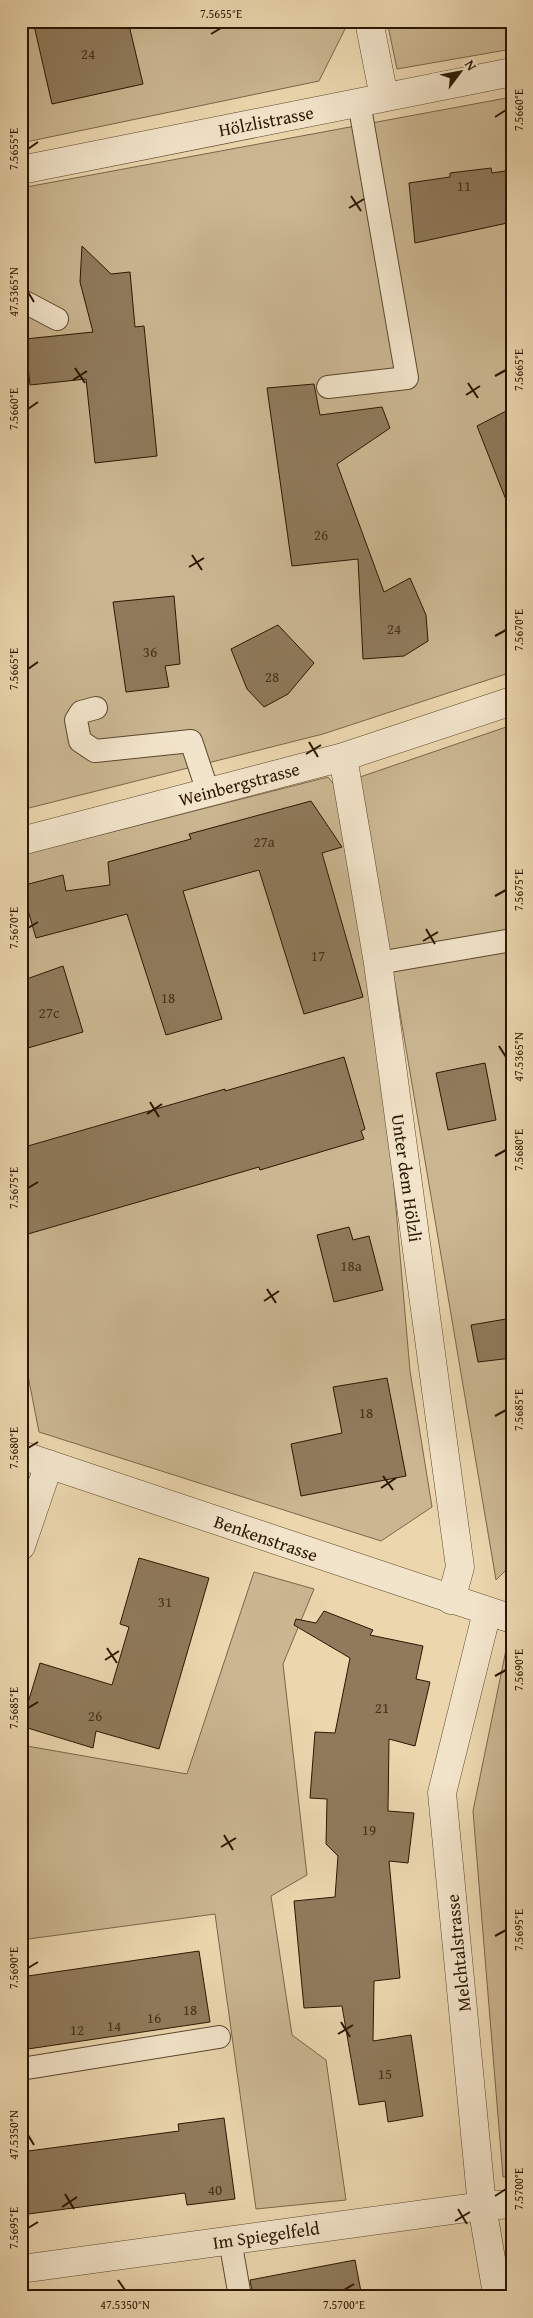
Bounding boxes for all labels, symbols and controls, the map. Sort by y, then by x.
text: 7.5655°E [200,5,242,22]
house number: 24 [81,43,95,64]
north arrow [436,48,486,98]
text: N [460,56,482,75]
text: 7.5660°E [510,89,527,131]
street label: Hölzlistrasse [216,99,316,143]
text: 7.5655°E [5,128,22,170]
house number: 11 [457,175,471,196]
text: 47.5365°N [5,267,22,317]
text: 7.5665°E [510,349,527,391]
text: 7.5660°E [5,388,22,430]
house number: 26 [314,524,328,545]
text: 7.5670°E [510,609,527,651]
house number: 24 [387,618,401,639]
house number: 36 [143,641,157,662]
text: 7.5665°E [5,648,22,690]
house number: 28 [265,666,279,687]
street label: Weinbergstrasse [175,755,303,813]
house number: 27a [253,831,275,852]
text: 7.5675°E [510,869,527,911]
text: 7.5670°E [5,907,22,949]
house number: 17 [311,945,325,966]
house number: 18 [161,987,175,1008]
house number: 27c [38,1002,60,1023]
text: 47.5365°N [510,1032,527,1082]
street label: Unter dem Hölzli [385,1112,429,1244]
text: 7.5680°E [510,1129,527,1171]
text: 7.5675°E [5,1167,22,1209]
house number: 18a [340,1255,362,1276]
text: 7.5685°E [510,1389,527,1431]
house number: 18 [359,1402,373,1423]
text: 7.5680°E [5,1427,22,1469]
street label: Benkenstrasse [211,1508,321,1568]
house number: 31 [158,1591,172,1612]
text: 7.5690°E [510,1649,527,1691]
text: 7.5685°E [5,1687,22,1729]
house number: 21 [375,1697,389,1718]
house number: 26 [88,1705,102,1726]
house number: 19 [362,1819,376,1840]
street label: Melchtalstrasse [438,1893,478,2013]
text: 7.5695°E [510,1909,527,1951]
text: 7.5690°E [5,1947,22,1989]
house number: 18 [183,1999,197,2020]
house number: 16 [147,2007,161,2028]
house number: 14 [107,2015,121,2036]
house number: 12 [70,2019,84,2040]
house number: 15 [378,2063,392,2084]
text: 47.5350°N [5,2110,22,2160]
text: 7.5700°E [510,2168,527,2210]
house number: 40 [208,2179,222,2200]
text: 7.5695°E [5,2207,22,2249]
street label: Im Spiegelfeld [211,2214,322,2256]
text: 47.5350°N [100,2296,150,2313]
text: 7.5700°E [323,2296,365,2313]

